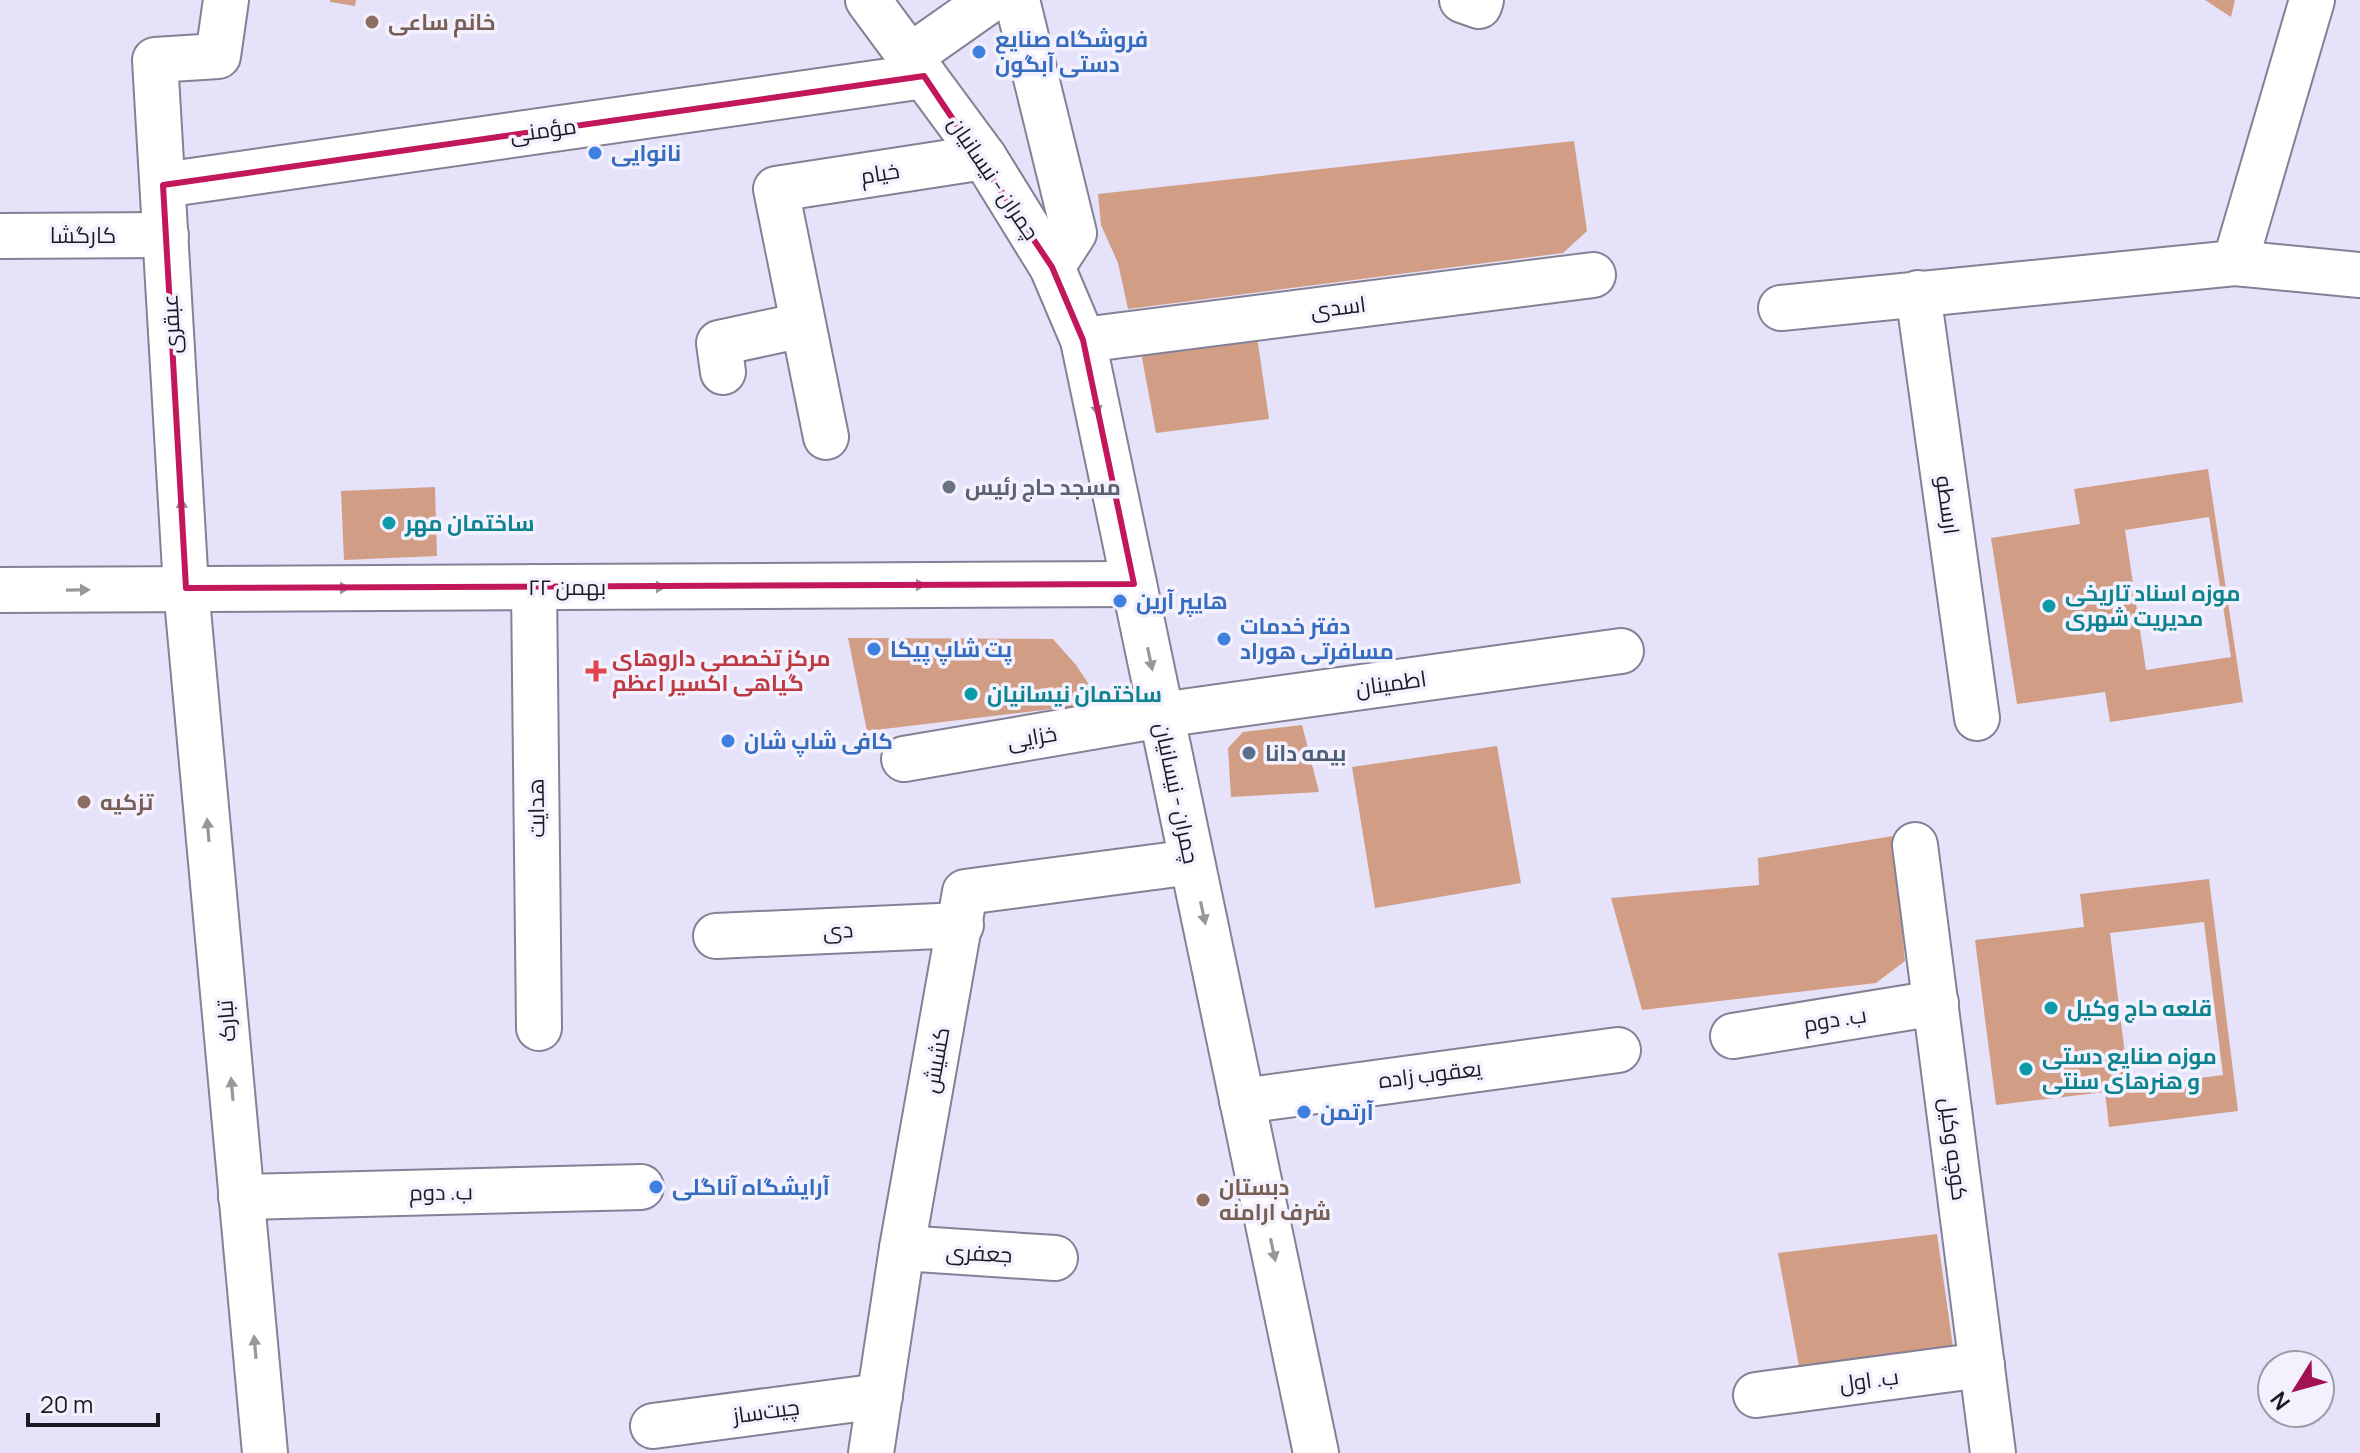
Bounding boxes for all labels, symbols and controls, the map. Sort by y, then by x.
place label: خانم ساعی [388,7,496,38]
marker: خانم ساعی [363,13,381,31]
place label: فروشگاه صنایع دستی آبگون [995,24,1148,79]
marker: فروشگاه صنایع دستی آبگون [970,43,988,61]
street label: مؤمنی [508,110,578,150]
street label: چمران - نیسانیان [941,110,1047,246]
place label: نانوایی [611,138,681,168]
marker: نانوایی [586,144,604,162]
street label: خیام [858,155,902,192]
street label: کارگشا [50,220,116,250]
street label: اسدی [1309,289,1367,325]
street label: عبقری [154,293,188,355]
one-way arrow [1091,392,1103,417]
place label: مسجد حاج رئیس [965,472,1121,502]
street label: ارسطو [1929,474,1967,536]
marker: مسجد حاج رئیس [940,478,958,496]
one-way arrow [175,497,188,522]
place label: ساختمان مهر [404,508,534,538]
marker: ساختمان مهر [380,514,398,532]
street label: ۲۲ بهمن [528,572,606,602]
place label: موزه اسناد تاریخی مدیریت شهری [2065,578,2241,633]
one-way arrow [902,579,927,591]
one-way arrow [642,581,667,593]
one-way arrow [326,582,351,594]
one-way arrow [66,583,91,596]
place label: هایپر آرین [1136,586,1228,617]
marker: هایپر آرین [1111,592,1129,610]
marker: موزه اسناد تاریخی مدیریت شهری [2040,597,2058,615]
place label: دفتر خدمات مسافرتی هوراد [1240,611,1394,666]
marker: دفتر خدمات مسافرتی هوراد [1215,630,1233,648]
place label: پت شاپ پیکا [890,634,1012,665]
marker: پت شاپ پیکا [865,640,883,658]
place label: مرکز تخصصی داروهای گیاهی اکسیر اعظم [612,643,831,699]
one-way arrow [1144,647,1156,672]
marker: مرکز تخصصی داروهای گیاهی اکسیر اعظم [587,662,605,680]
street label: اطمینان [1354,663,1428,703]
place label: ساختمان نیسانیان [987,679,1162,709]
marker: ساختمان نیسانیان [962,685,980,703]
street label: خزایی [1005,718,1059,756]
street label: چمران - نیسانیان [1147,720,1207,866]
place label: کافی شاپ شان [744,726,893,757]
marker: کافی شاپ شان [719,732,737,750]
place label: بیمه دانا [1265,738,1346,768]
marker: بیمه دانا [1240,744,1258,762]
street label: هدایت [520,778,552,838]
place label: تزکیه [100,787,154,817]
marker: تزکیه [75,793,93,811]
one-way arrow [201,817,214,842]
one-way arrow [1197,901,1210,926]
street label: دی [822,914,854,946]
place label: قلعه حاج وکیل [2067,993,2212,1023]
street label: تبارک [209,999,243,1043]
street label: ب. دوم [1801,999,1869,1040]
marker: قلعه حاج وکیل [2042,999,2060,1017]
street label: کشیش [915,1025,957,1095]
place label: موزه صنایع دستی و هنرهای سنتی [2042,1041,2217,1096]
street label: یعقوب زاده [1377,1053,1483,1095]
marker: موزه صنایع دستی و هنرهای سنتی [2017,1060,2035,1078]
one-way arrow [225,1076,238,1101]
street label: کوچه وکیل [1933,1096,1975,1202]
place label: آرتمن [1320,1097,1374,1127]
marker: آرتمن [1295,1103,1313,1121]
place label: آرایشگاه آناگلی [672,1172,830,1202]
place label: دبستان شرف ارامنه [1219,1172,1331,1227]
street label: ب. دوم [409,1176,473,1209]
marker: آرایشگاه آناگلی [647,1178,665,1196]
marker: دبستان شرف ارامنه [1194,1191,1212,1209]
street label: جعفری [945,1236,1013,1270]
one-way arrow [1268,1238,1280,1263]
one-way arrow [249,1335,262,1360]
north arrow [2256,1349,2336,1429]
street label: ب. اول [1837,1361,1901,1399]
scale bar [28,1377,158,1427]
text: N [2263,1386,2297,1416]
text: 20 m [40,1387,93,1420]
street label: چیت‌ساز [729,1391,801,1431]

